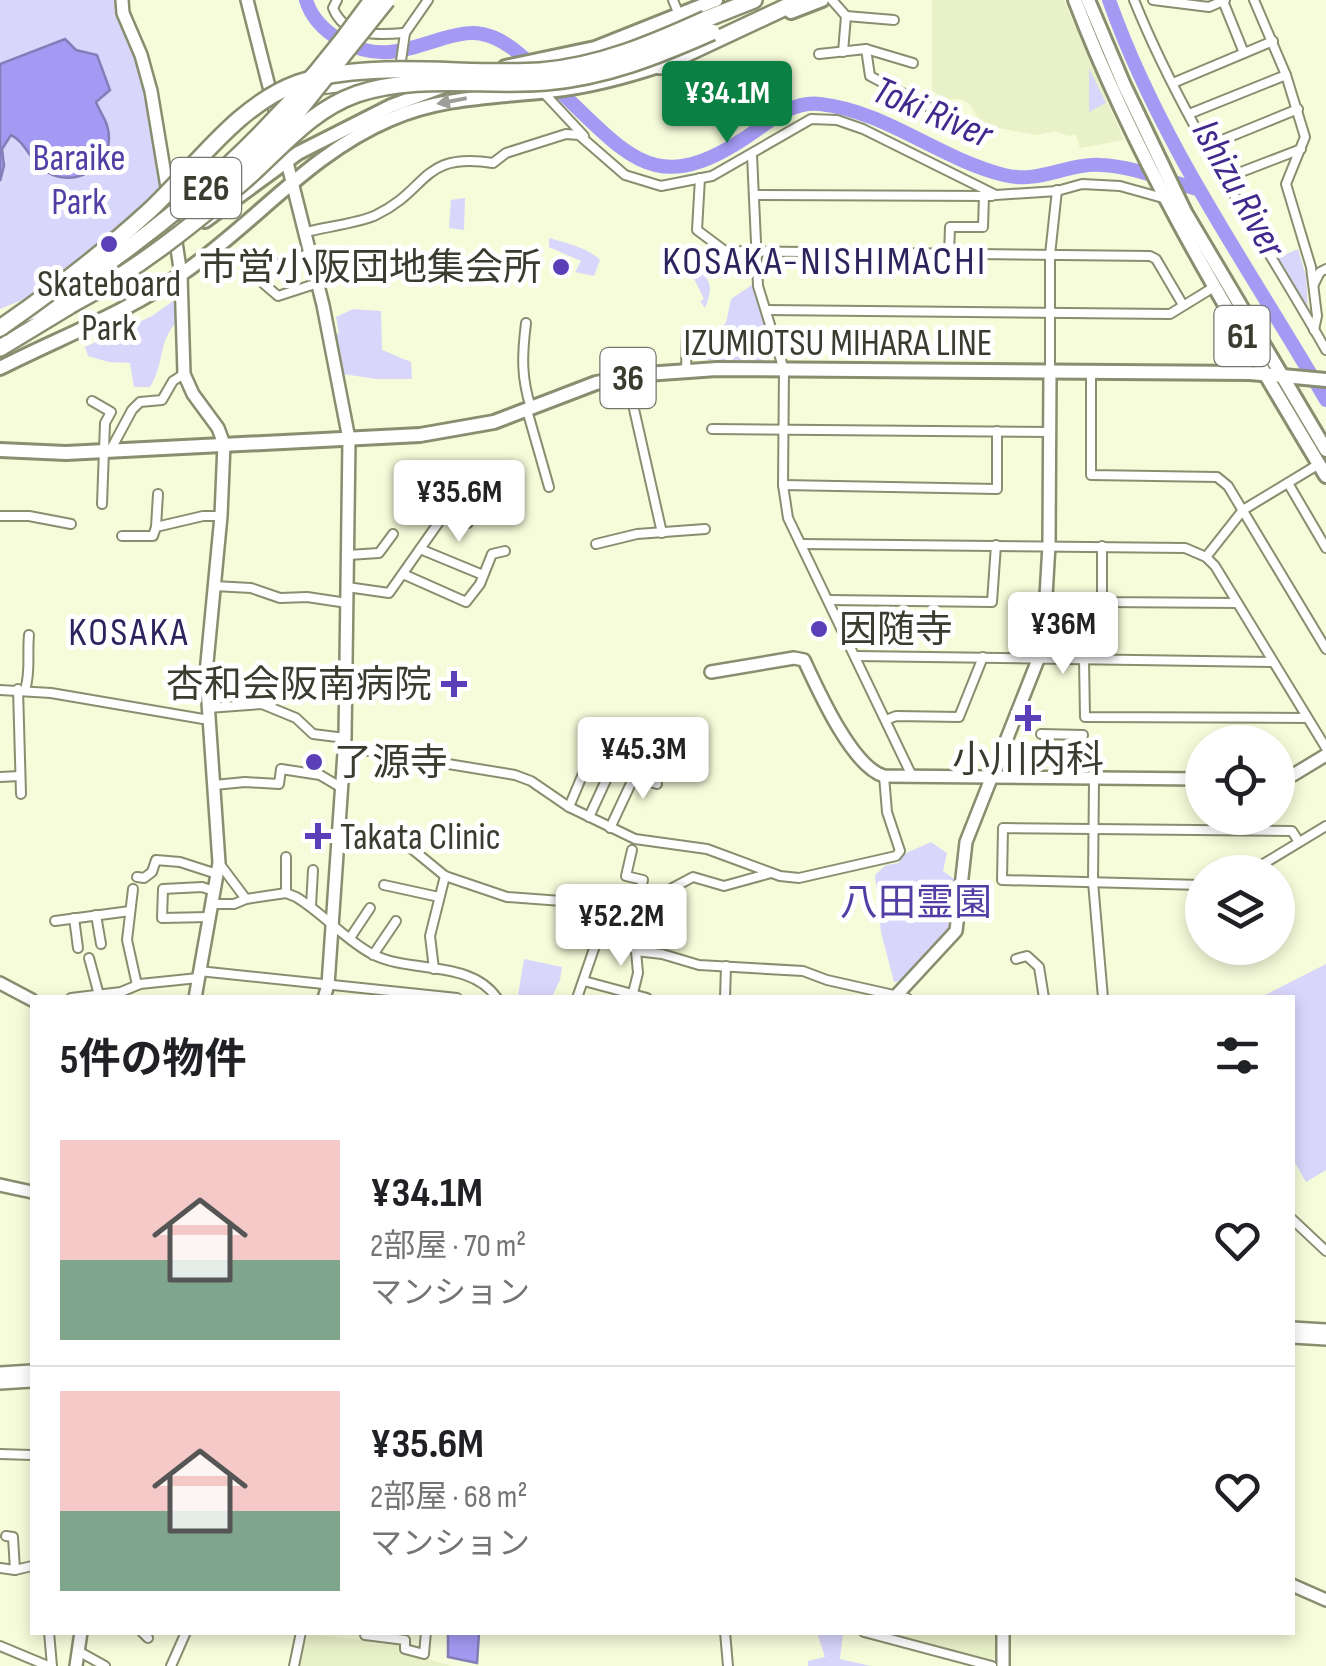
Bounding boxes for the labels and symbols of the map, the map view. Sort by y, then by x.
pin: ¥34.1M [646,61,808,146]
water label: Toki River [865,66,1001,160]
one-way arrow [436,94,467,110]
water label: Ishizu River [1181,112,1296,268]
park label: Baraike Park [33,136,125,225]
road number: E26 [171,158,241,218]
marker: Skateboard Park [98,233,120,255]
district label: KOSAKA-NISHIMACHI [662,238,988,286]
place label: 市営小阪団地集会所 [199,246,541,291]
marker: 市営小阪団地集会所 [550,256,572,278]
place label: Skateboard Park [37,262,181,351]
road number: 61 [1214,306,1270,366]
street label: IZUMIOTSU MIHARA LINE [683,321,993,366]
road number: 36 [600,348,656,408]
pin: ¥35.6M [378,460,540,545]
pin: ¥36M [1004,592,1122,677]
place label: 因随寺 [839,608,953,653]
district label: KOSAKA [68,609,190,657]
marker: 因随寺 [808,618,830,640]
place label: 杏和会阪南病院 [166,663,432,708]
marker: 杏和会阪南病院 [441,671,467,697]
marker: 小川内科 [1015,705,1041,731]
pin: ¥45.3M [562,717,724,802]
place label: 小川内科 [952,738,1104,783]
place label: 了源寺 [334,741,448,786]
marker: 了源寺 [303,751,325,773]
place label: Takata Clinic [340,815,501,860]
marker: Takata Clinic [305,823,331,849]
park label: 八田霊園 [840,881,992,926]
pin: ¥52.2M [540,884,702,969]

